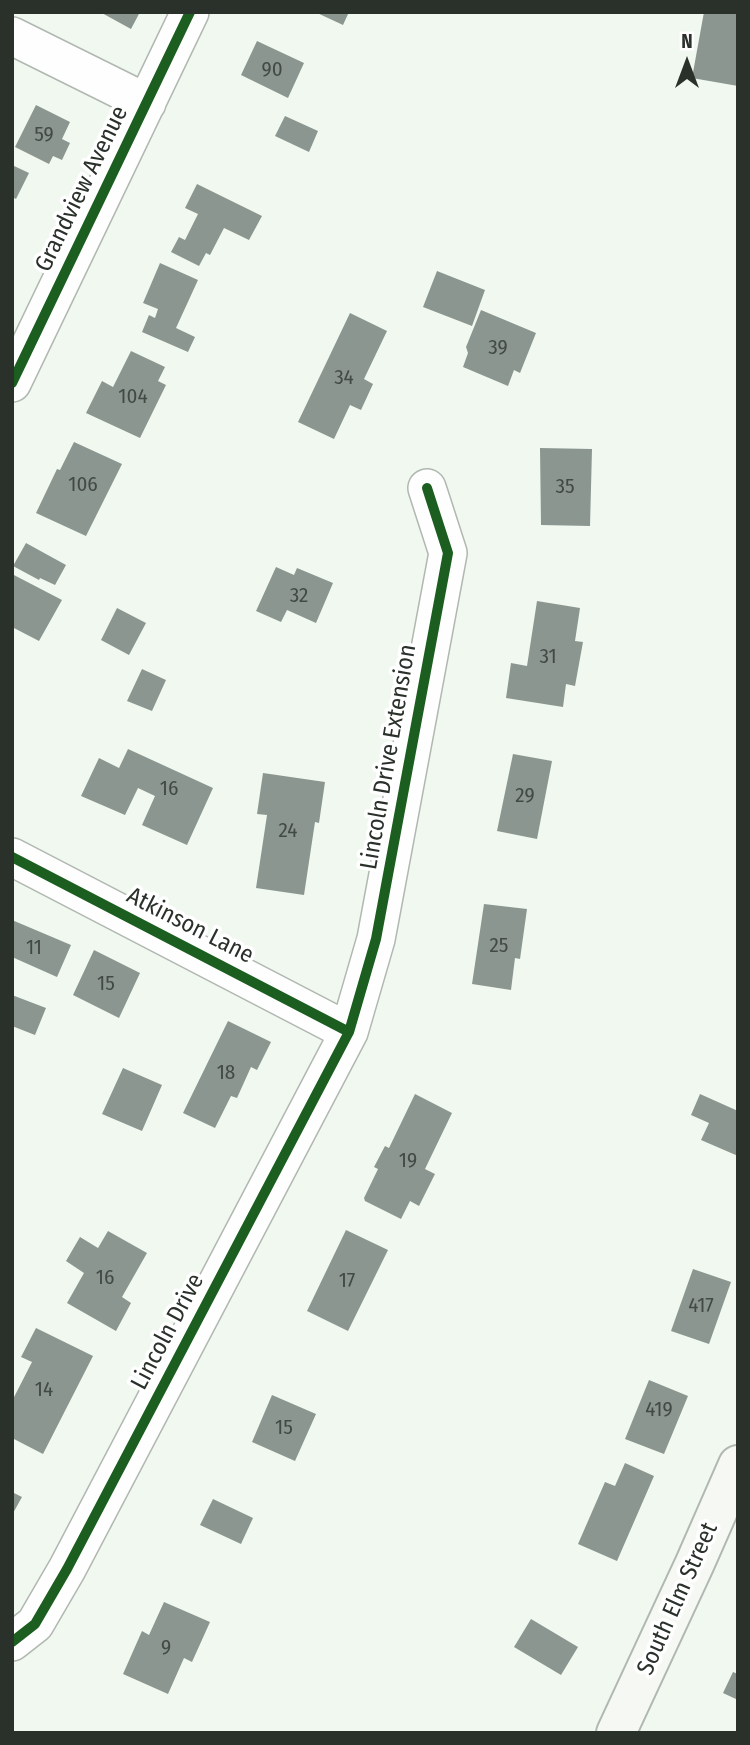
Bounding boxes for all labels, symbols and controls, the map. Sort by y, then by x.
north arrow [652,28,722,98]
text: N [681,30,693,53]
house number: 90 [261,57,283,83]
street label: Grandview Avenue [29,101,135,277]
house number: 59 [34,122,54,148]
house number: 39 [488,335,508,361]
house number: 34 [334,365,354,391]
house number: 104 [118,384,148,410]
house number: 106 [68,472,98,498]
house number: 35 [555,474,575,500]
house number: 32 [290,583,308,609]
street label: Lincoln Drive Extension [355,642,423,872]
house number: 31 [539,644,557,670]
house number: 16 [160,776,178,802]
house number: 29 [515,783,535,809]
house number: 24 [278,818,298,844]
street label: Atkinson Lane [122,882,258,970]
house number: 25 [490,933,508,959]
house number: 11 [26,935,42,961]
house number: 15 [97,971,115,997]
house number: 18 [217,1060,235,1086]
house number: 19 [399,1148,417,1174]
house number: 16 [96,1265,114,1291]
house number: 17 [339,1268,355,1294]
street label: Lincoln Drive [125,1269,211,1395]
house number: 417 [688,1293,714,1319]
house number: 14 [35,1377,53,1403]
house number: 419 [645,1397,673,1423]
house number: 15 [275,1415,293,1441]
street label: South Elm Street [632,1518,724,1680]
house number: 9 [161,1635,171,1661]

